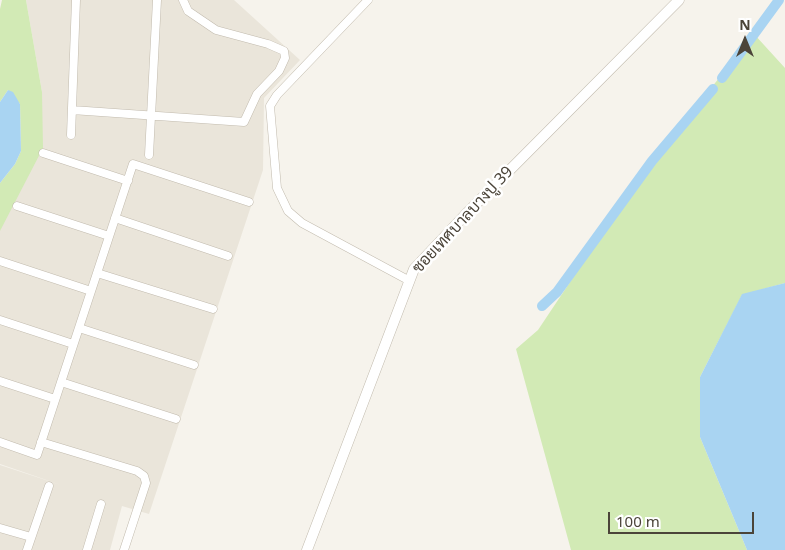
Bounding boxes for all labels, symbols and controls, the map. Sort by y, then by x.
north arrow [720,15,770,65]
text: N [739,15,751,34]
street label: ซอยเทศบาลบางปู 39 [409,163,517,277]
scale bar [610,502,756,534]
text: 100 m [616,511,660,531]

